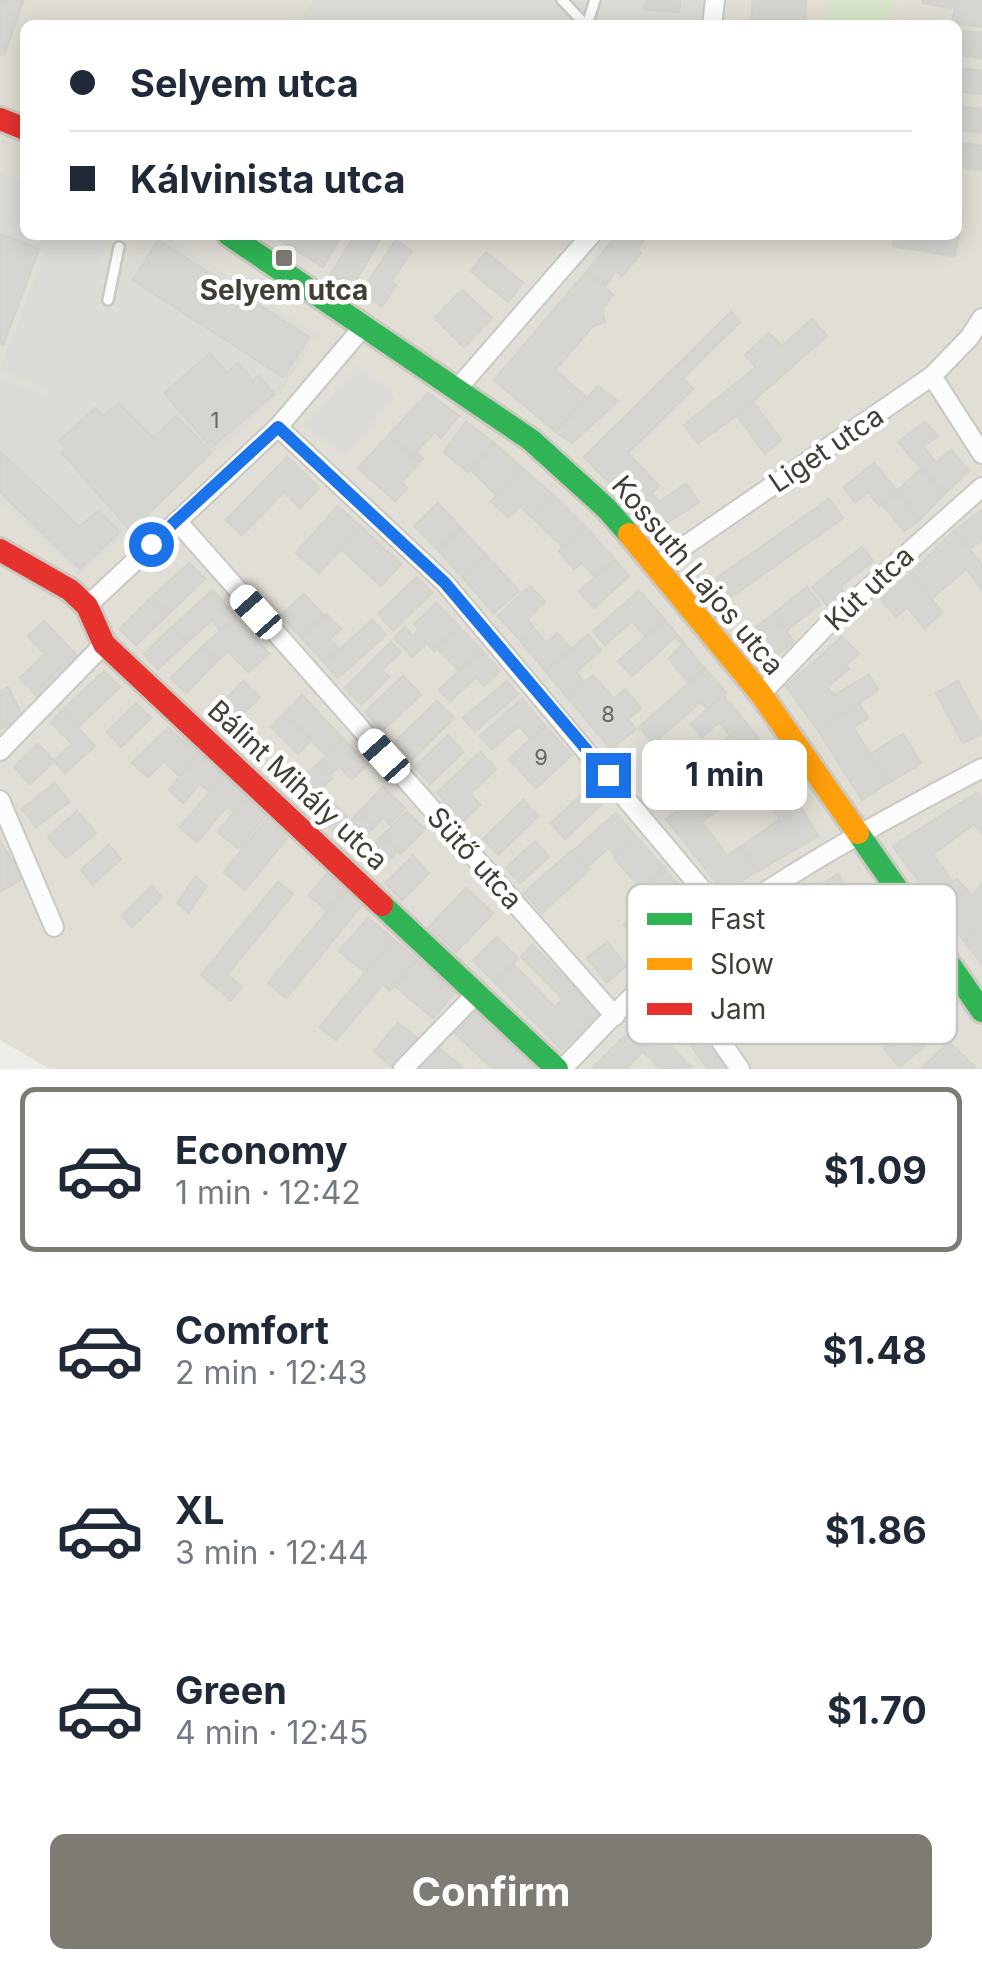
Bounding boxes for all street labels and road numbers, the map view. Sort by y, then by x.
street label: Liget utca [762,398,890,500]
street label: Kossuth Lajos utca [605,469,791,681]
street label: Kút utca [818,538,920,638]
street label: Bálint Mihály utca [201,693,395,877]
street label: Sütő utca [420,800,530,916]

